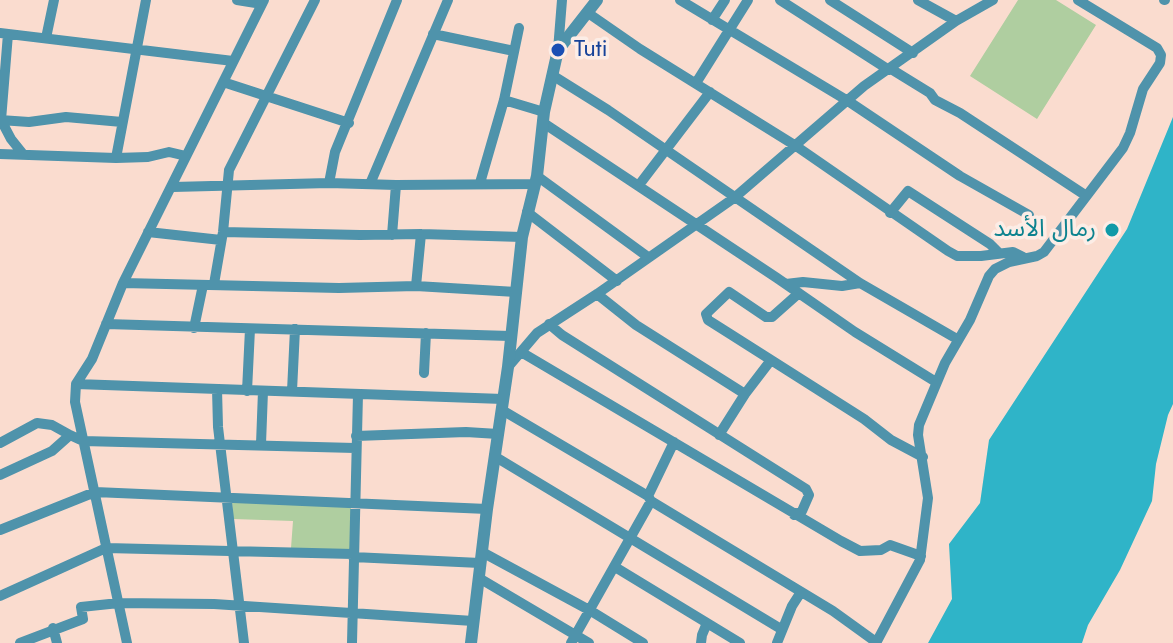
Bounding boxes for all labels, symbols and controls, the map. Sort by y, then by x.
place label: Tuti [574,36,608,64]
marker: Tuti [549,41,567,59]
place label: رمال الأسد [993,216,1096,244]
marker: رمال الأسد [1103,221,1121,239]

